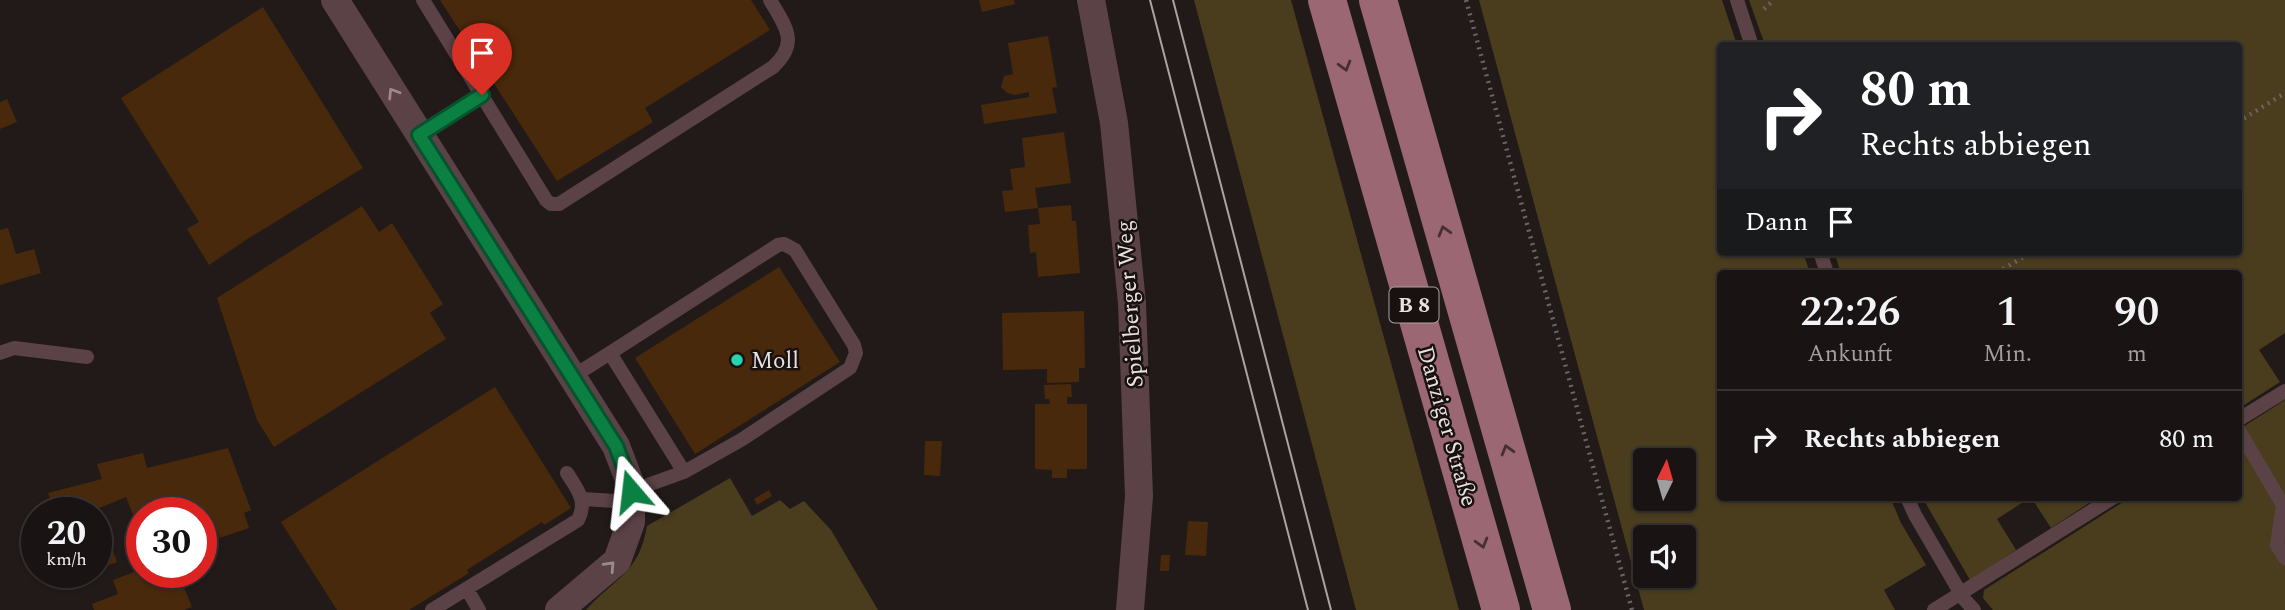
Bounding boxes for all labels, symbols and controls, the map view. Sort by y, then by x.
pin [452,23,512,95]
icon: arrive [463,34,501,72]
text: 80 m [1860,53,1971,128]
one-way arrow [1337,59,1352,71]
icon: right [1745,70,1836,161]
one-way arrow [389,88,401,101]
text: Rechts abbiegen [1860,121,2092,170]
text: Dann [1745,202,1808,242]
icon: arrive [1822,203,1860,241]
street label: Spielberger Weg [1107,219,1154,389]
one-way arrow [1438,226,1453,238]
text: 22:26 [1800,281,1901,344]
text: 1 [1996,281,2019,344]
text: 90 [2114,281,2159,344]
road number: B 8 [1390,288,1438,322]
text: Ankunft [1807,337,1893,372]
text: Min. [1983,337,2032,372]
text: m [2127,337,2147,372]
street label: Danziger Straße [1407,342,1486,511]
place label: Moll [751,344,799,379]
marker: Moll [729,352,745,368]
text: Rechts abbiegen [1804,419,2000,459]
text: 80 m [2159,419,2214,459]
icon: right [1745,420,1783,458]
one-way arrow [1500,444,1515,456]
north arrow [1633,448,1696,511]
map controls [1633,448,1696,588]
position arrow [594,454,668,528]
speed limit sign: 30 [126,497,217,588]
text: 20 [47,507,86,560]
button: sound [1633,525,1696,588]
one-way arrow [1474,537,1488,549]
text: km/h [46,546,87,573]
one-way arrow [602,561,614,574]

